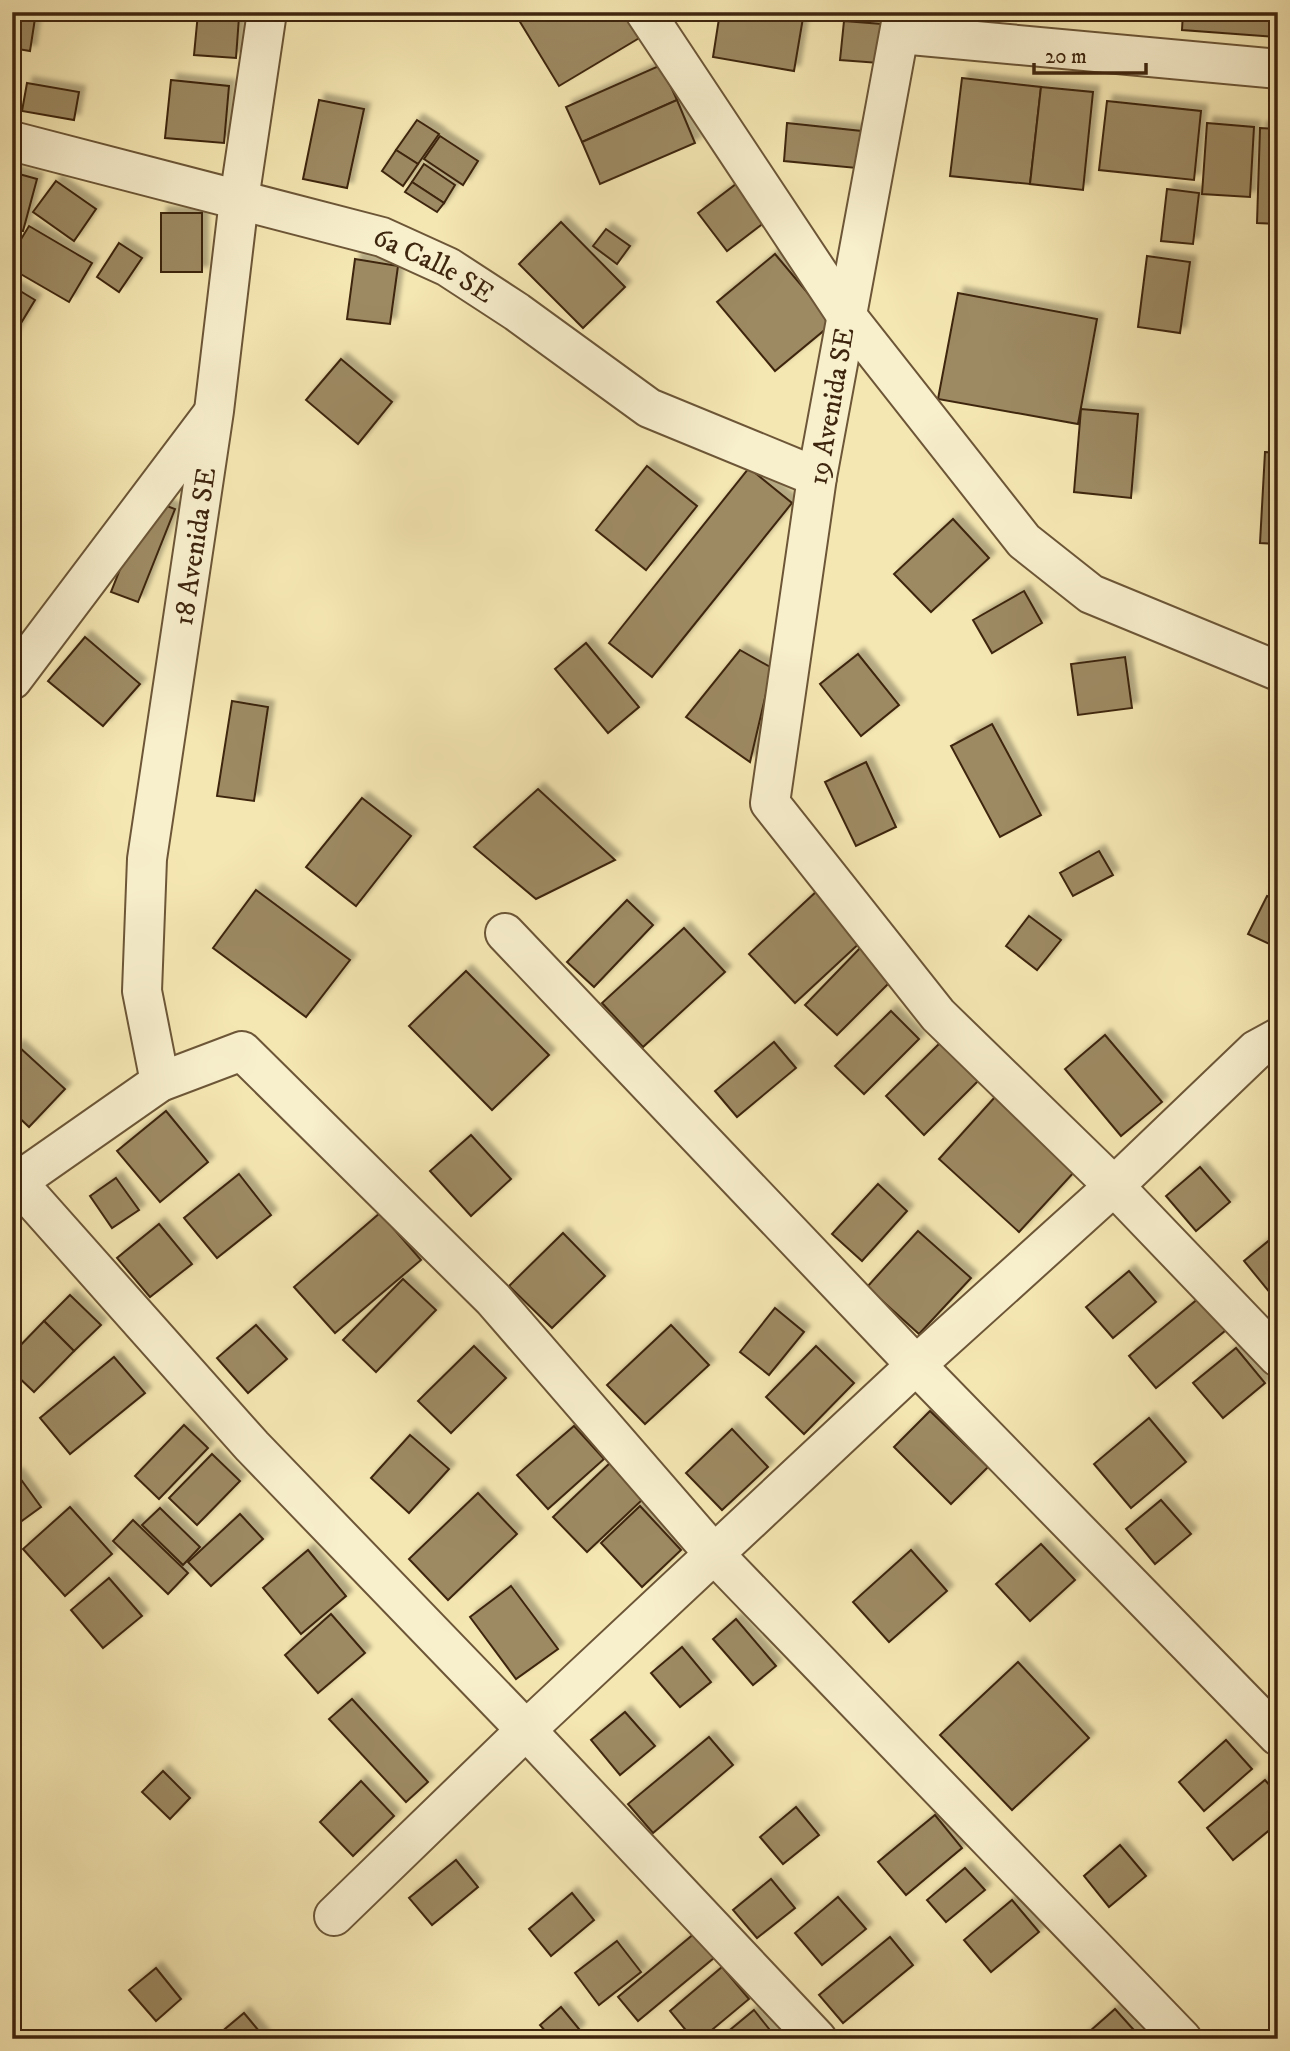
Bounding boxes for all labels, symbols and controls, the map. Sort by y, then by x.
scale bar [1034,32,1146,76]
text: 20 m [1045,44,1087,70]
street label: 6a Calle SE [368,219,500,311]
street label: 19 Avenida SE [800,325,863,488]
street label: 18 Avenida SE [166,465,224,628]

